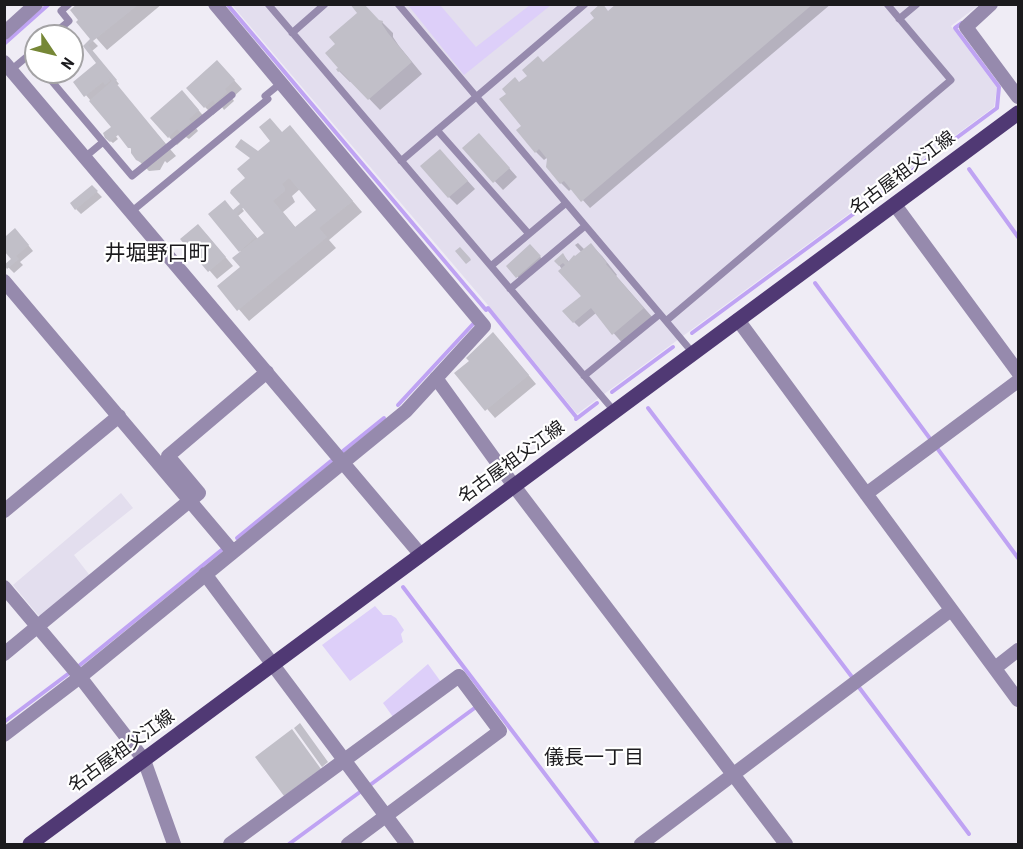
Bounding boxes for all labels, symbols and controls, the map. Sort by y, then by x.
north arrow [24,24,84,84]
text: N [57,54,78,73]
street label: 名古屋祖父江線 [846,127,960,221]
district label: 井堀野口町 [105,242,209,268]
street label: 名古屋祖父江線 [455,417,569,509]
street label: 名古屋祖父江線 [65,706,179,798]
district label: 儀長一丁目 [544,747,644,771]

